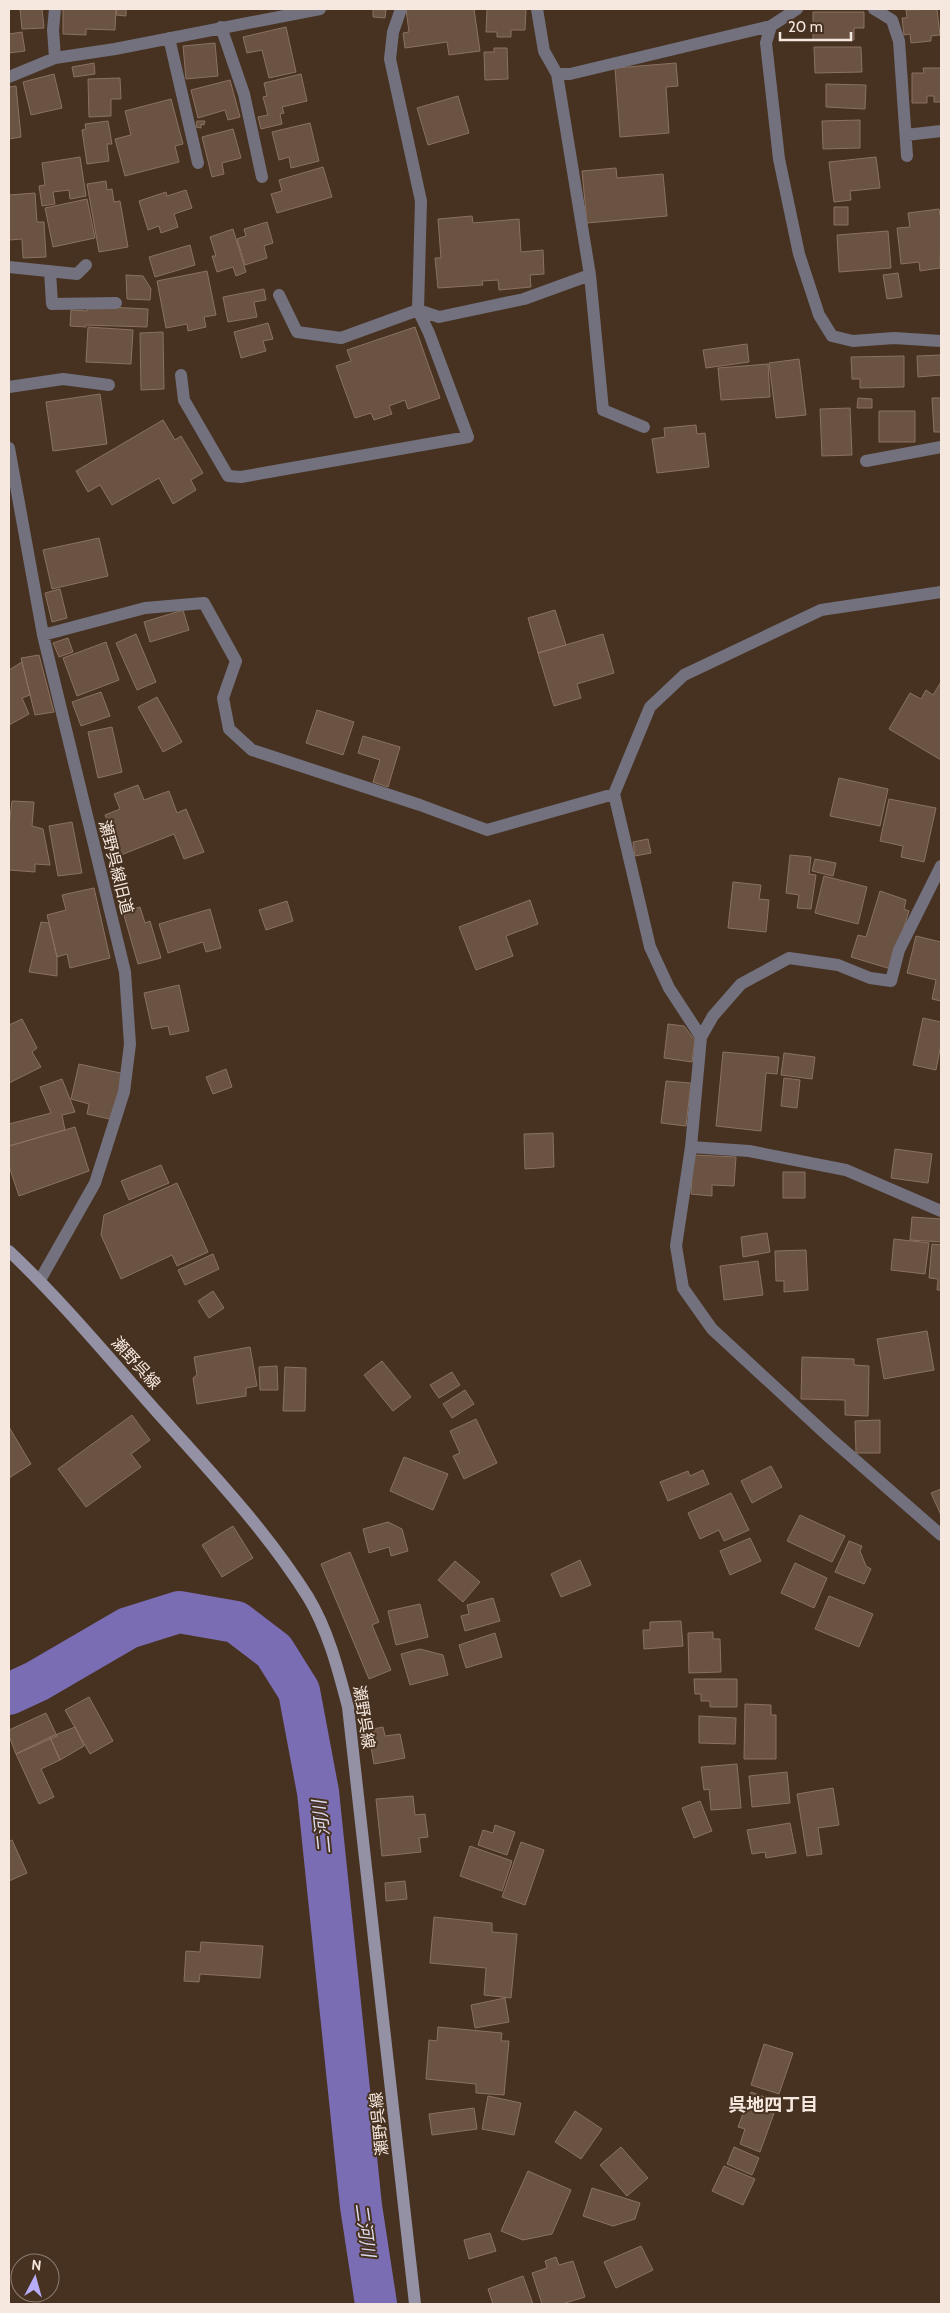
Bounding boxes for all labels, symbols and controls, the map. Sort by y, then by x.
scale bar [780,10,851,42]
text: 20 m [788,18,823,36]
street label: 瀬野呉線旧道 [95,818,137,916]
street label: 瀬野呉線 [108,1333,164,1393]
street label: 瀬野呉線 [350,1684,378,1750]
water label: 二河川 [308,1797,336,1855]
street label: 瀬野呉線 [366,2091,392,2157]
district label: 呉地四丁目 [728,2094,818,2116]
water label: 二河川 [350,2202,380,2260]
north arrow [10,2253,60,2303]
text: N [30,2256,42,2275]

